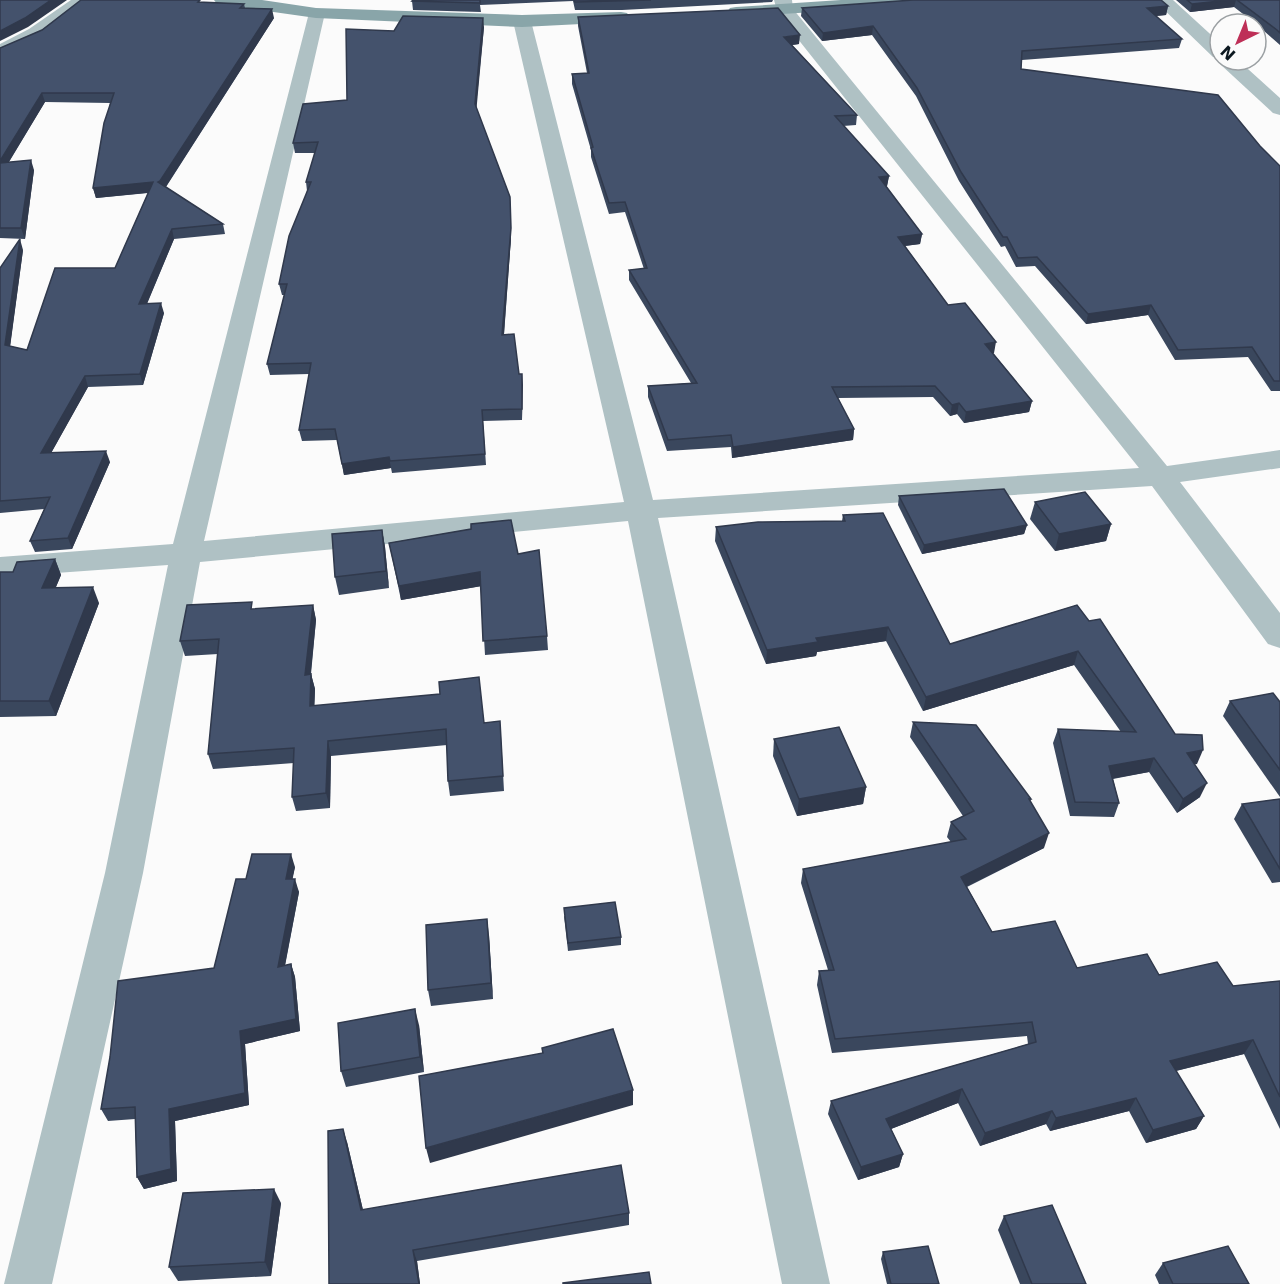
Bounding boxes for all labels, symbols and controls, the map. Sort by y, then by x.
north arrow [1208,12,1268,72]
text: N [1217,41,1239,64]

